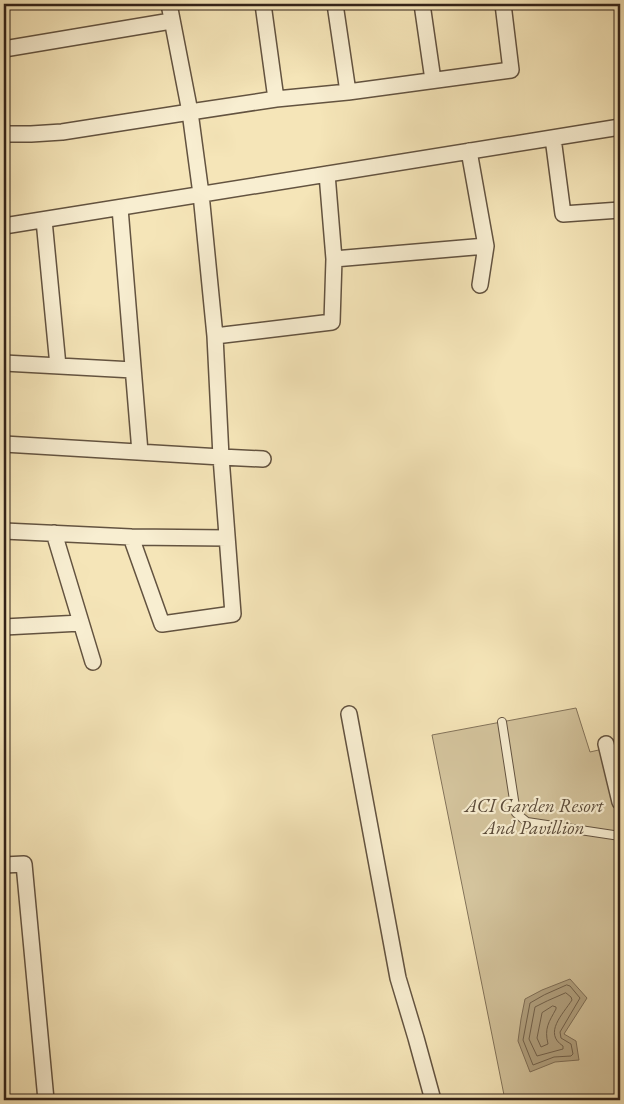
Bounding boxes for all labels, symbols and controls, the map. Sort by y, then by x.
park label: ACI Garden Resort And Pavillion [463,793,605,840]

